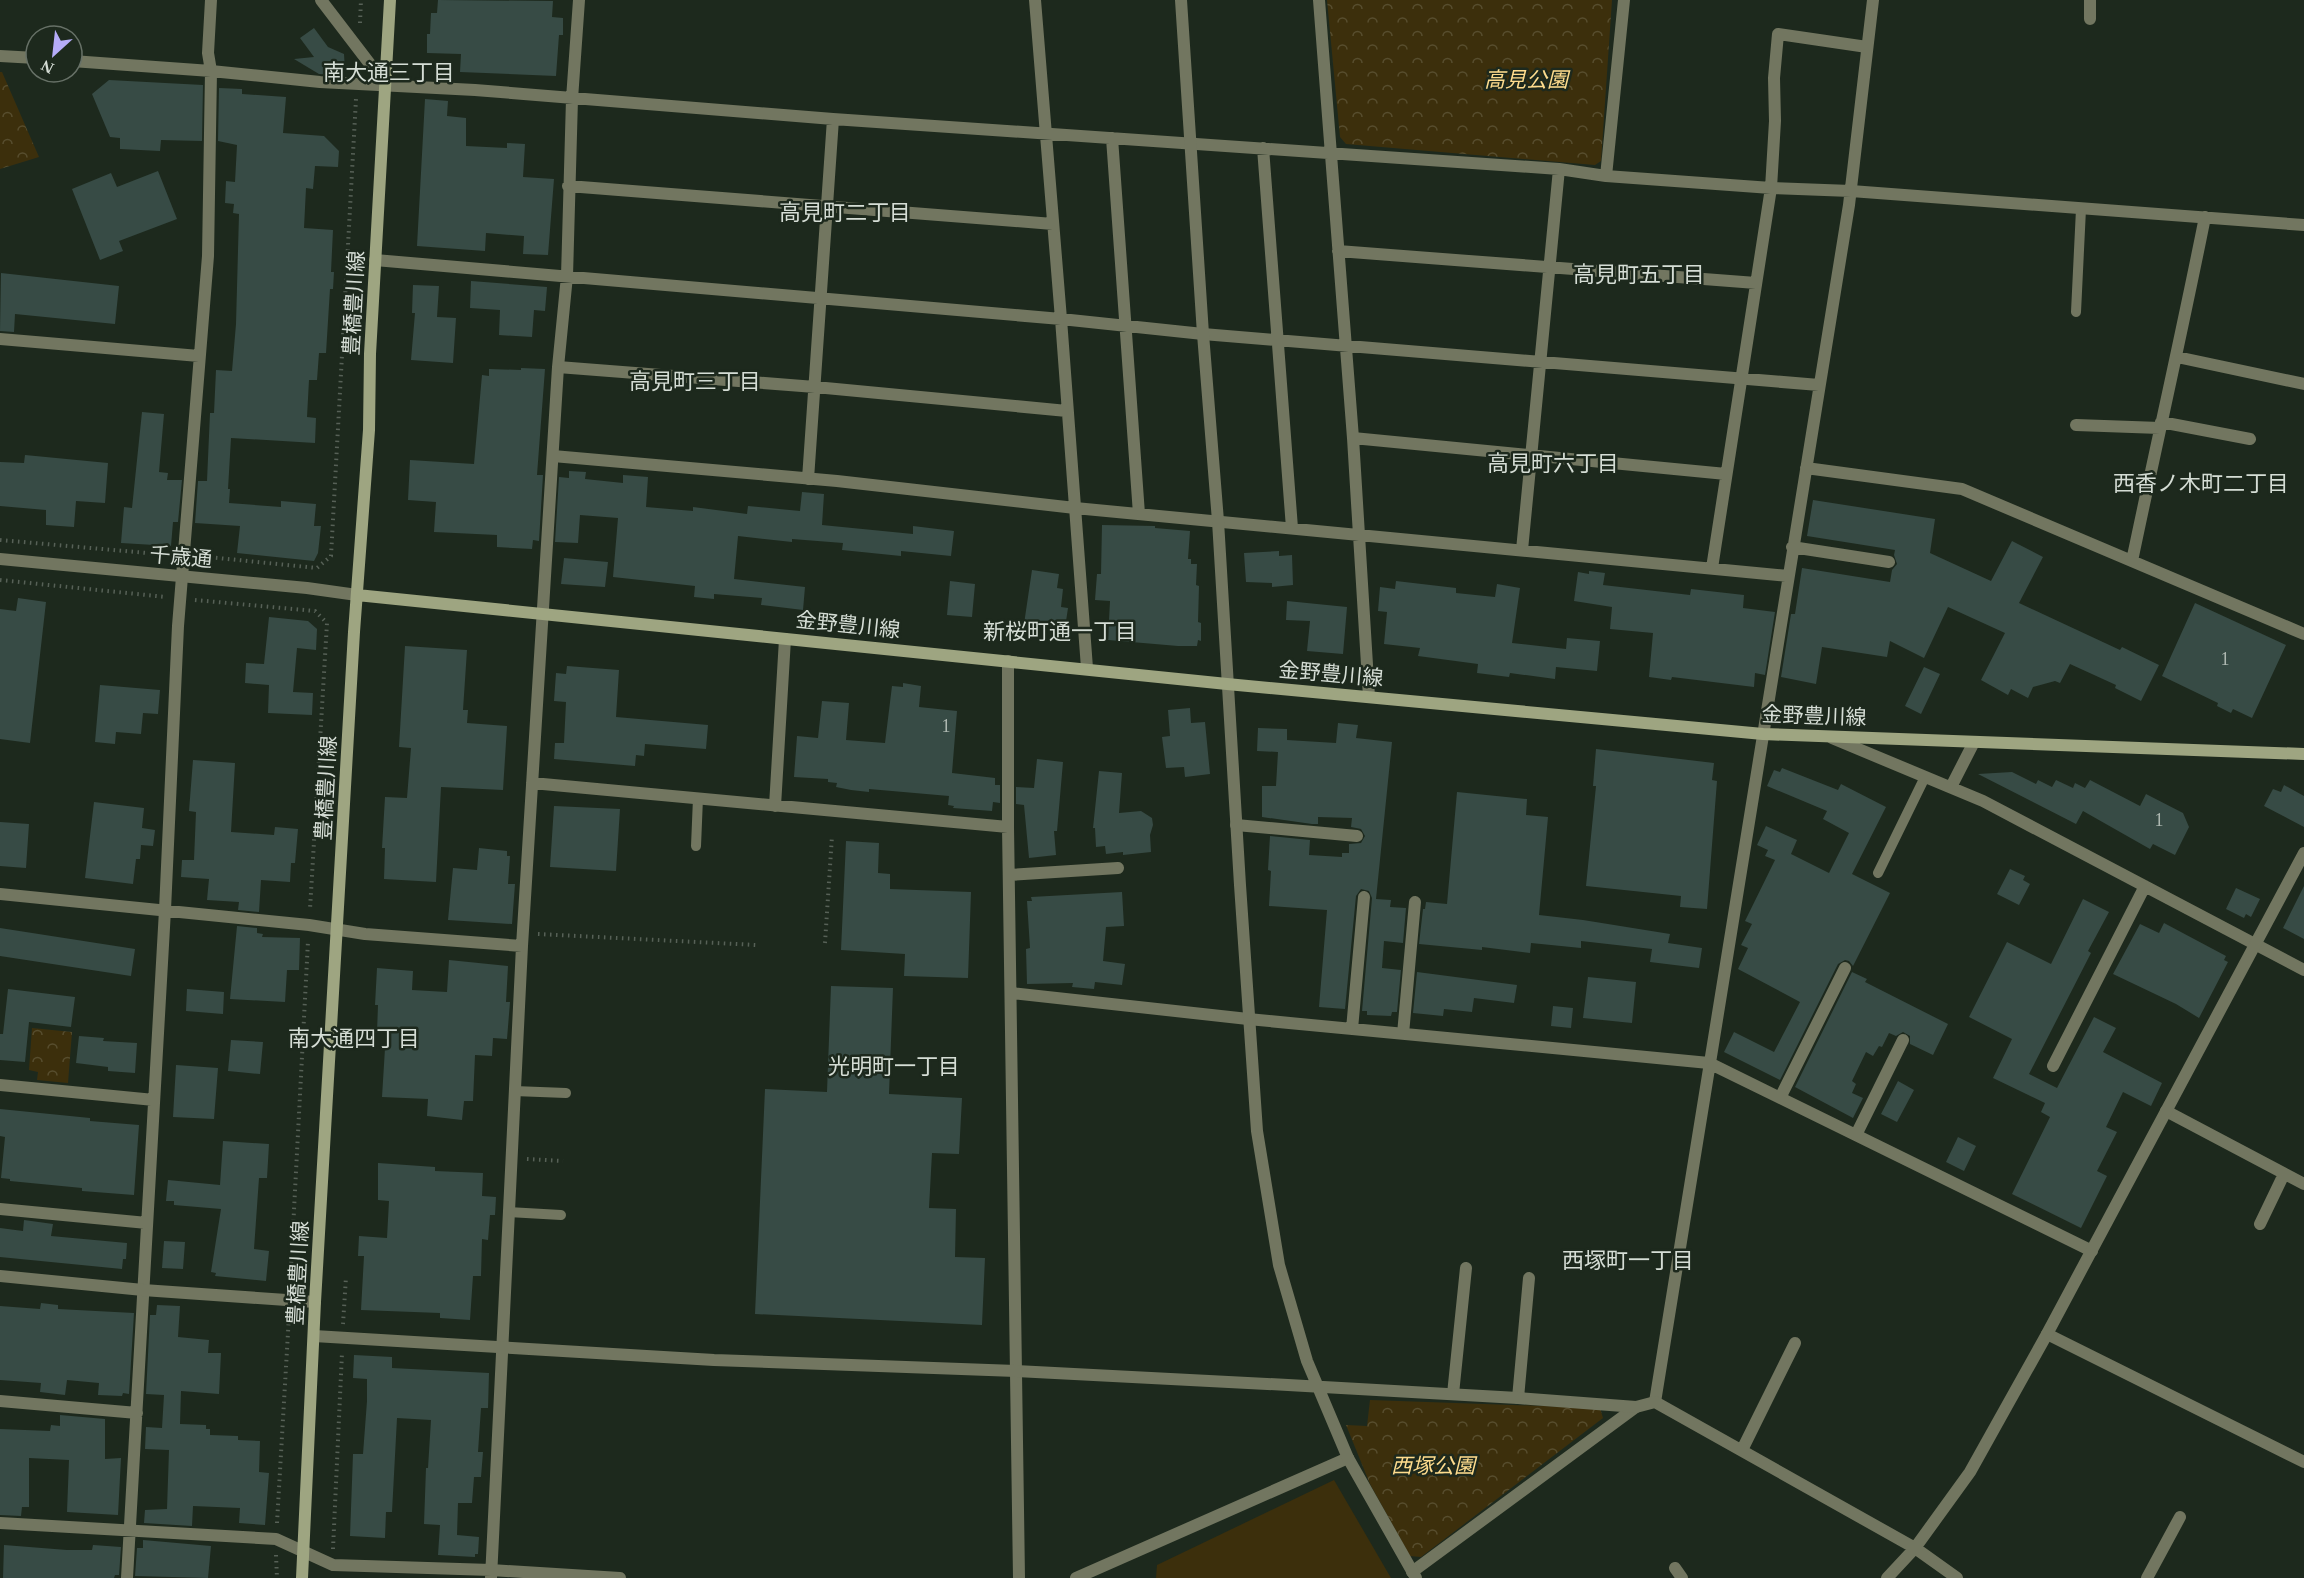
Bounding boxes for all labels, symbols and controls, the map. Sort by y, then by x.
north arrow [24,24,84,84]
text: N [38,57,56,77]
district label: 南大通三丁目 [323,60,455,85]
park label: 高見公園 [1484,68,1571,92]
district label: 高見町二丁目 [779,200,911,225]
street label: 豊橋豊川線 [339,250,369,356]
district label: 高見町五丁目 [1573,262,1705,287]
district label: 高見町三丁目 [629,369,761,394]
district label: 高見町六丁目 [1487,451,1619,476]
district label: 西香ノ木町二丁目 [2113,471,2289,496]
street label: 千歳通 [149,542,213,572]
street label: 金野豊川線 [795,608,901,642]
district label: 新桜町通一丁目 [983,619,1137,644]
house number: 1 [2221,649,2230,669]
street label: 金野豊川線 [1278,657,1384,691]
street label: 金野豊川線 [1761,702,1867,730]
house number: 1 [942,716,951,736]
street label: 豊橋豊川線 [311,735,341,841]
house number: 1 [2155,810,2164,830]
district label: 南大通四丁目 [288,1026,420,1051]
district label: 光明町一丁目 [828,1054,960,1079]
street label: 豊橋豊川線 [283,1220,313,1326]
district label: 西塚町一丁目 [1562,1248,1694,1273]
park label: 西塚公園 [1391,1454,1478,1478]

